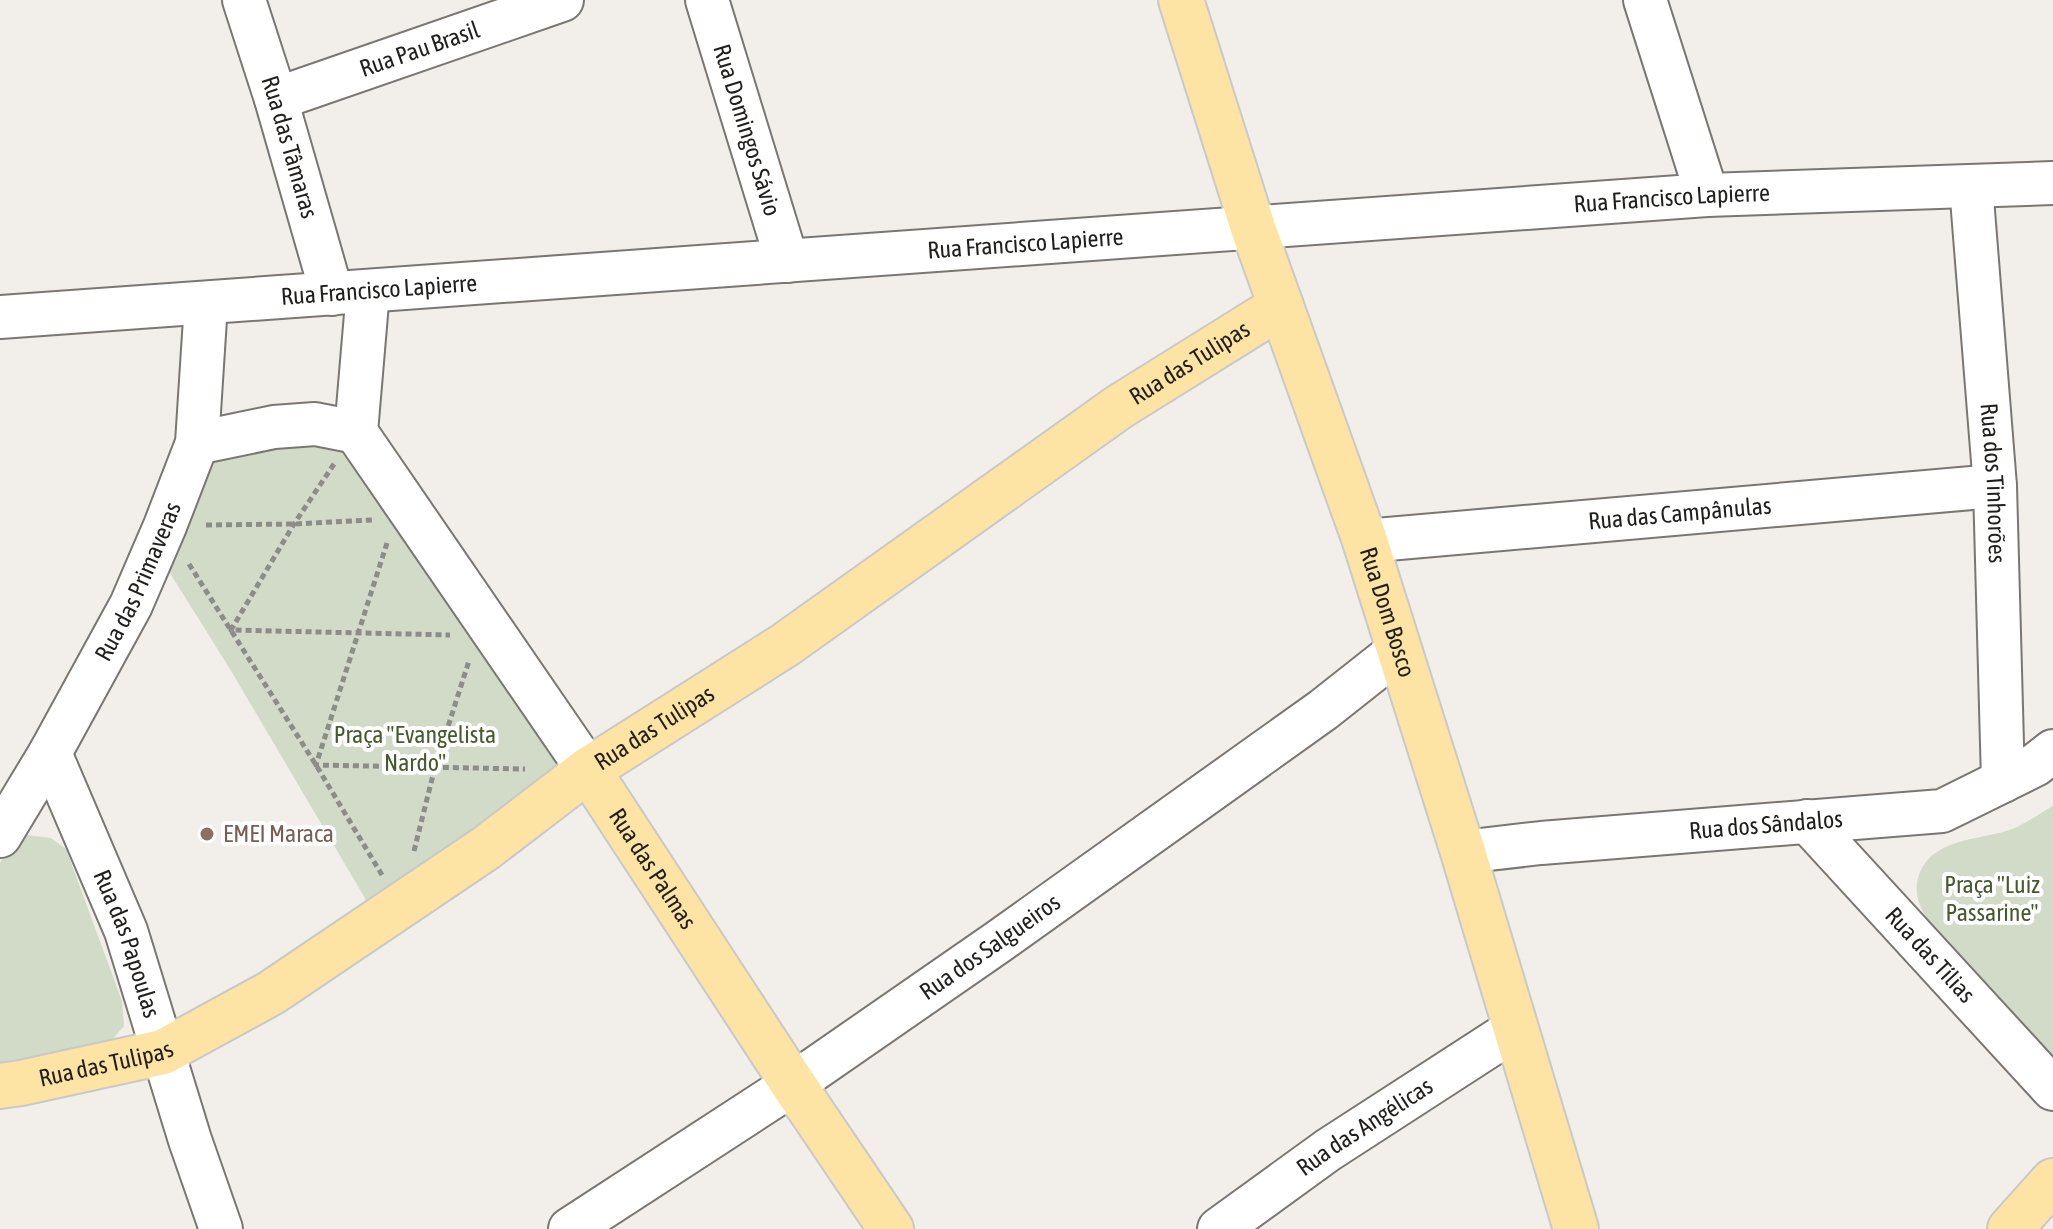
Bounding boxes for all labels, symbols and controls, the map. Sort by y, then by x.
street label: Rua Pau Brasil [356,15,484,82]
street label: Rua Domingos Sávio [708,41,786,219]
street label: Rua das Tâmaras [256,72,324,221]
street label: Rua Francisco Lapierre [1573,179,1770,217]
street label: Rua Francisco Lapierre [926,223,1124,264]
street label: Rua Francisco Lapierre [280,269,478,310]
street label: Rua das Tulipas [1124,315,1254,410]
street label: Rua dos Tinhorões [1975,402,2011,564]
street label: Rua das Campânulas [1587,492,1772,534]
street label: Rua das Primaveras [89,498,186,665]
street label: Rua Dom Bosco [1355,544,1421,680]
street label: Rua das Tulipas [589,680,719,775]
park label: Praça "Evangelista Nardo" [334,721,496,776]
street label: Rua das Palmas [604,803,702,934]
street label: Rua dos Sândalos [1688,805,1843,844]
place label: EMEI Maraca [223,820,334,847]
marker: EMEI Maraca [198,825,216,843]
street label: Rua das Papoulas [88,866,166,1021]
park label: Praça "Luiz Passarine" [1944,871,2040,926]
street label: Rua dos Salgueiros [915,888,1065,1005]
street label: Rua das Tílias [1880,902,1981,1008]
street label: Rua das Tulipas [36,1035,178,1092]
street label: Rua das Angélicas [1291,1072,1437,1181]

